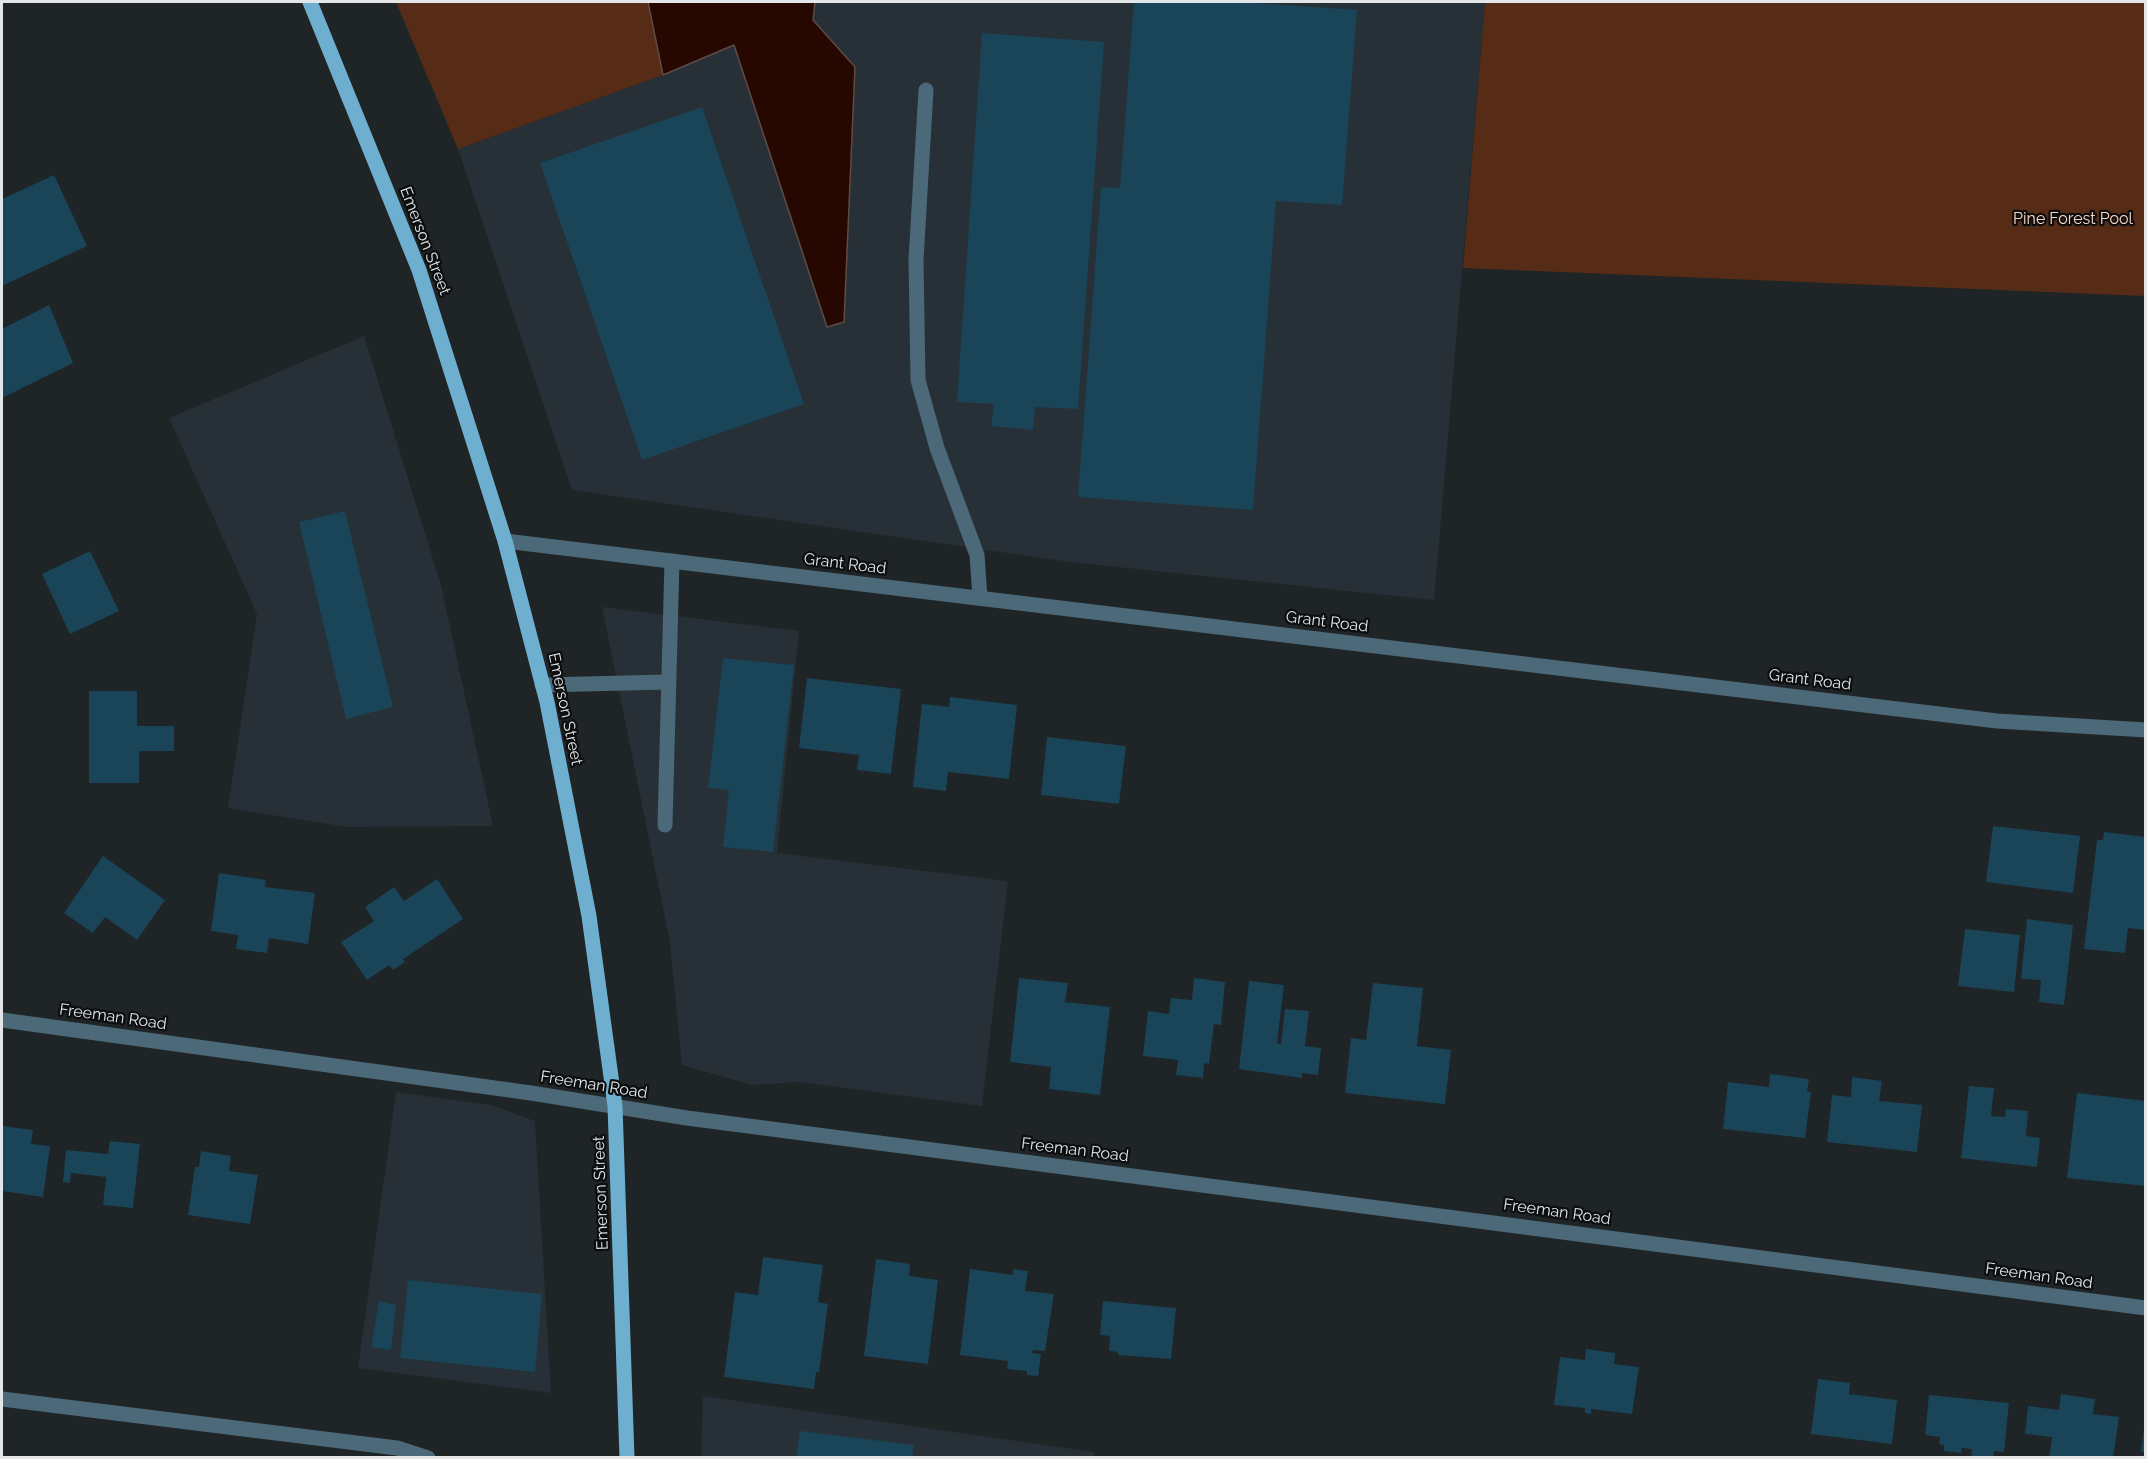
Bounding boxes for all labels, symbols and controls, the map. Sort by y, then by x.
street label: Emerson Street [396,184,454,298]
park label: Pine Forest Pool [2013,209,2133,229]
street label: Grant Road [803,549,887,579]
street label: Grant Road [1285,607,1369,637]
street label: Emerson Street [544,651,586,767]
street label: Grant Road [1768,665,1852,695]
street label: Freeman Road [58,1000,168,1034]
street label: Freeman Road [539,1067,649,1103]
street label: Freeman Road [1020,1134,1130,1166]
street label: Emerson Street [589,1136,613,1250]
street label: Freeman Road [1502,1195,1612,1229]
street label: Freeman Road [1984,1259,2094,1293]

